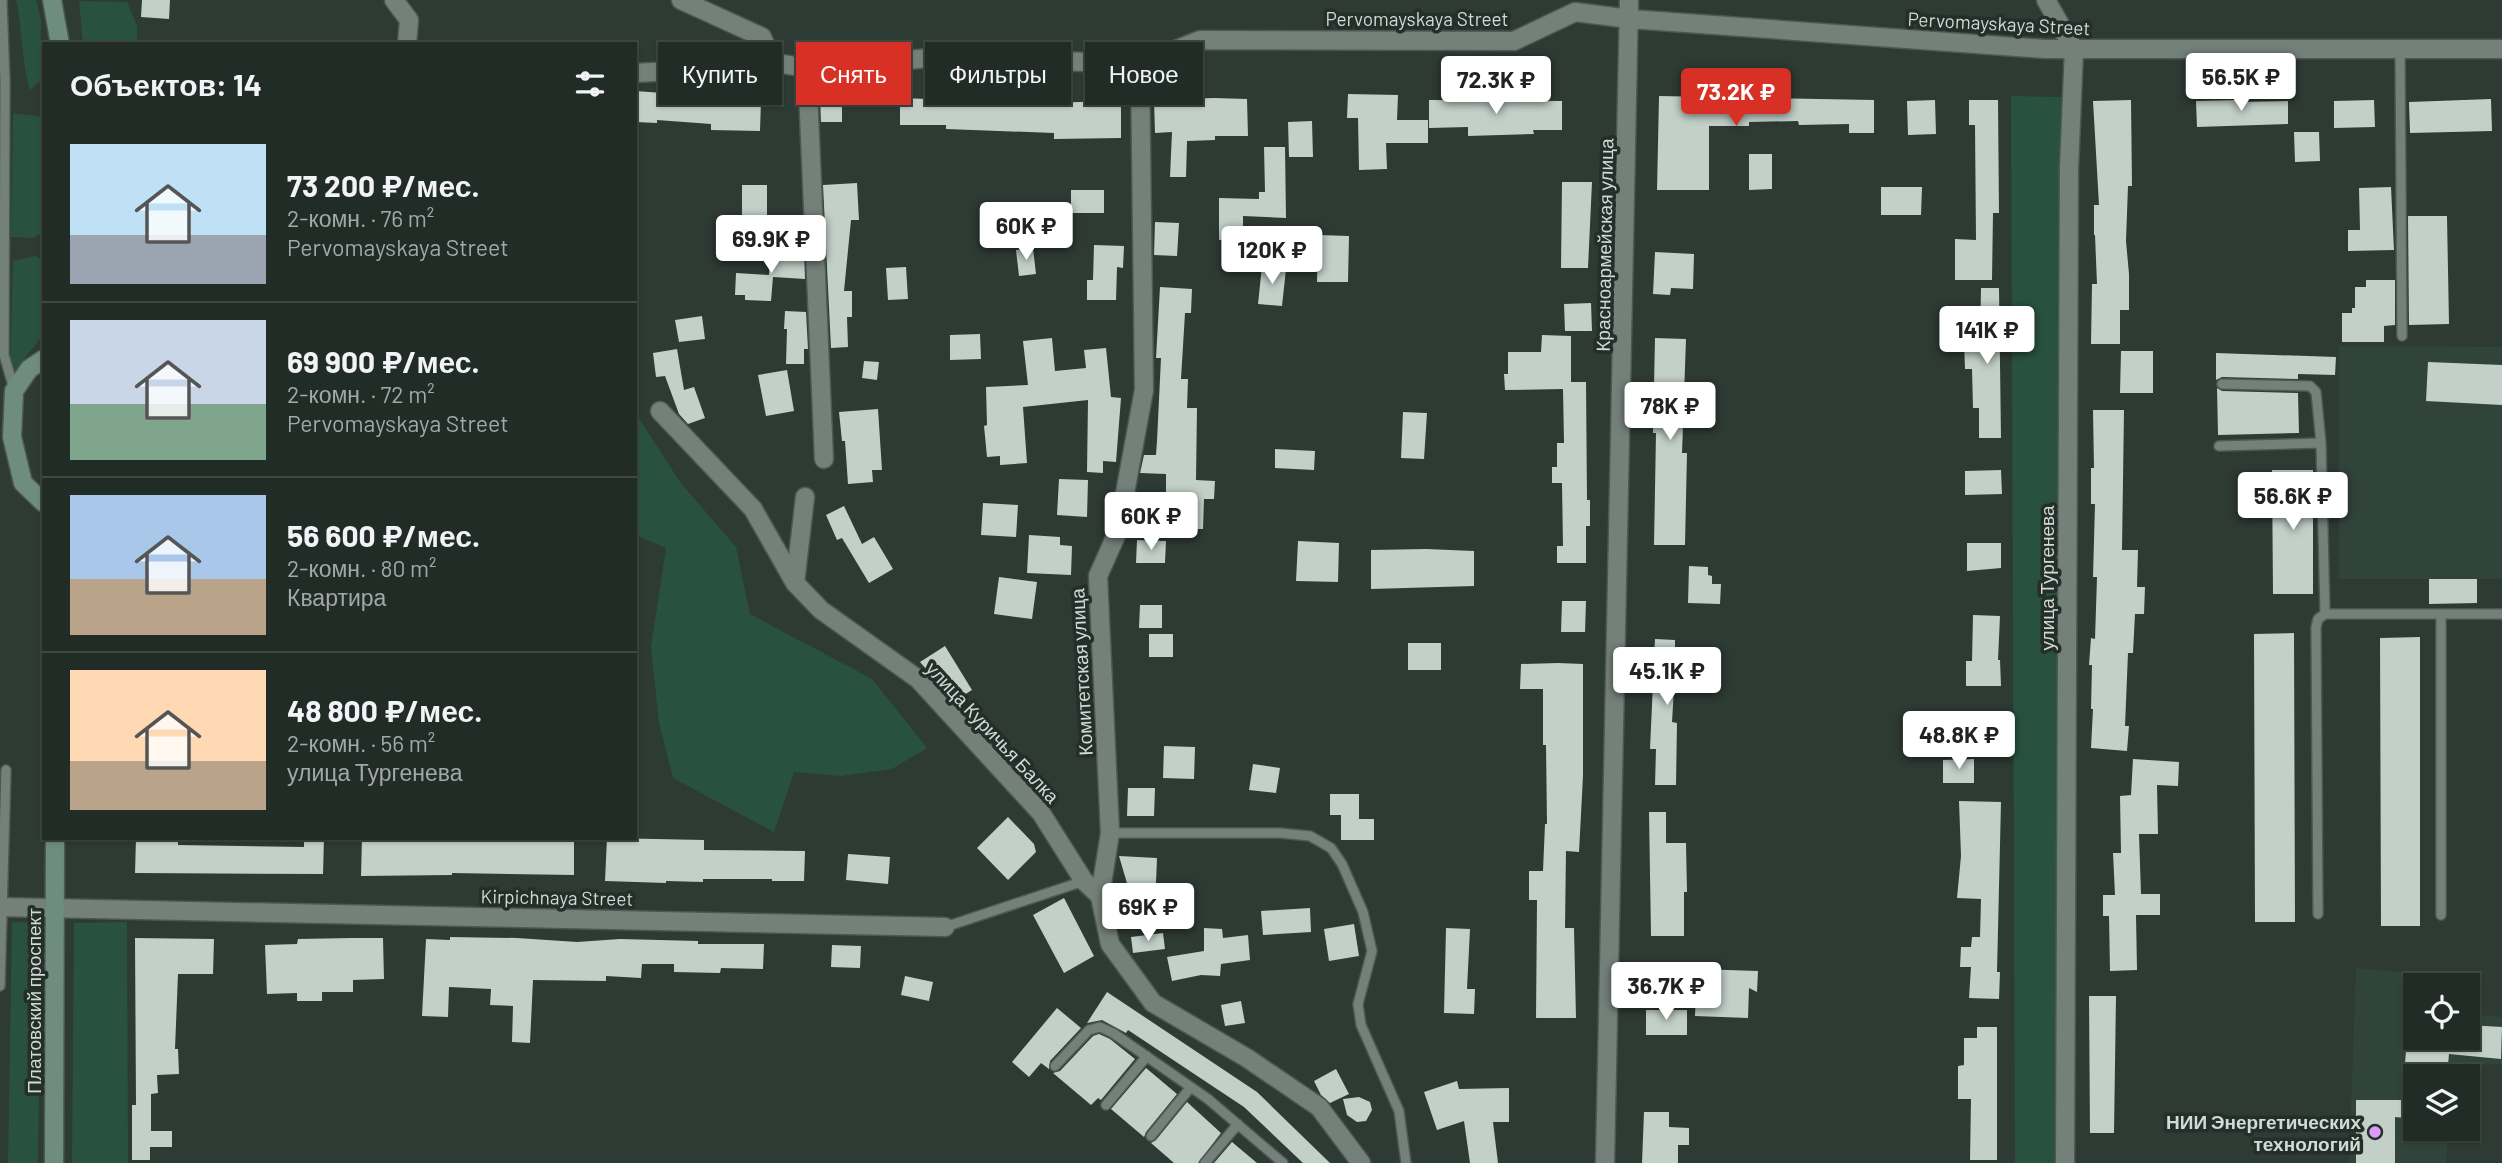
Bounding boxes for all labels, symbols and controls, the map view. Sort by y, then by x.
street label: Pervomayskaya Street [1325,7,1509,30]
street label: Pervomayskaya Street [1907,7,2091,39]
chip: Купить [658,42,782,105]
chip: Снять [796,42,911,105]
chip: Фильтры [925,42,1071,105]
chip: Новое [1085,42,1203,105]
pin: 56.5K ₽ [2176,54,2306,113]
pin: 72.3K ₽ [1431,57,1561,116]
text: 56.5K ₽ [2202,62,2280,90]
icon: filters [571,65,609,103]
text: 72.3K ₽ [1457,65,1535,93]
text: Объектов: 14 [70,66,262,102]
pin: 73.2K ₽ [1671,68,1801,128]
text: 73.2K ₽ [1697,77,1775,105]
street label: Красноармейская улица [1591,138,1617,352]
text: 73 200 ₽/мес. [287,167,480,203]
icon: home [126,172,210,256]
pin: 60K ₽ [977,202,1075,262]
text: 2-комн. · 76 m² [287,204,434,232]
text: 60K ₽ [996,211,1056,239]
pin: 69.9K ₽ [706,216,836,275]
text: 69.9K ₽ [732,224,810,252]
pin: 120K ₽ [1215,226,1329,286]
text: Pervomayskaya Street [287,233,509,261]
text: 120K ₽ [1237,235,1307,263]
pin: 141K ₽ [1930,306,2044,366]
text: 141K ₽ [1955,315,2019,343]
text: 69 900 ₽/мес. [287,343,480,379]
icon: home [126,348,210,432]
text: 2-комн. · 72 m² [287,380,435,408]
pin: 78K ₽ [1621,382,1719,442]
text: 78K ₽ [1641,391,1699,419]
text: Pervomayskaya Street [287,409,509,437]
pin: 56.6K ₽ [2228,472,2358,532]
text: 56.6K ₽ [2254,481,2332,509]
pin: 60K ₽ [1102,492,1200,552]
text: 60K ₽ [1121,501,1181,529]
street label: улица Тургенева [2035,505,2058,651]
text: 56 600 ₽/мес. [287,517,480,553]
icon: home [126,523,210,607]
text: 2-комн. · 80 m² [287,554,437,582]
text: Квартира [287,583,386,611]
street label: Комитетская улица [1065,587,1097,756]
pin: 45.1K ₽ [1602,648,1732,707]
text: 45.1K ₽ [1629,656,1705,684]
street label: улица Куричья Балка [922,657,1065,808]
text: 48 800 ₽/мес. [287,692,482,728]
icon: home [126,698,210,782]
pin: 48.8K ₽ [1894,712,2024,771]
text: 48.8K ₽ [1919,720,1999,748]
text: 2-комн. · 56 m² [287,729,435,757]
text: улица Тургенева [287,758,463,786]
street label: Kirpichnaya Street [481,884,633,910]
pin: 69K ₽ [1099,884,1197,943]
text: 69K ₽ [1118,892,1178,920]
street label: Платовский проспект [22,908,45,1094]
pin: 36.7K ₽ [1601,962,1731,1022]
text: 36.7K ₽ [1627,971,1705,999]
map controls [2403,973,2480,1141]
button: locate [2403,973,2480,1050]
button: layers [2403,1064,2480,1141]
place label: НИИ Энергетических технологий [2166,1110,2361,1155]
marker: НИИ Энергетических технологий [2367,1124,2383,1140]

